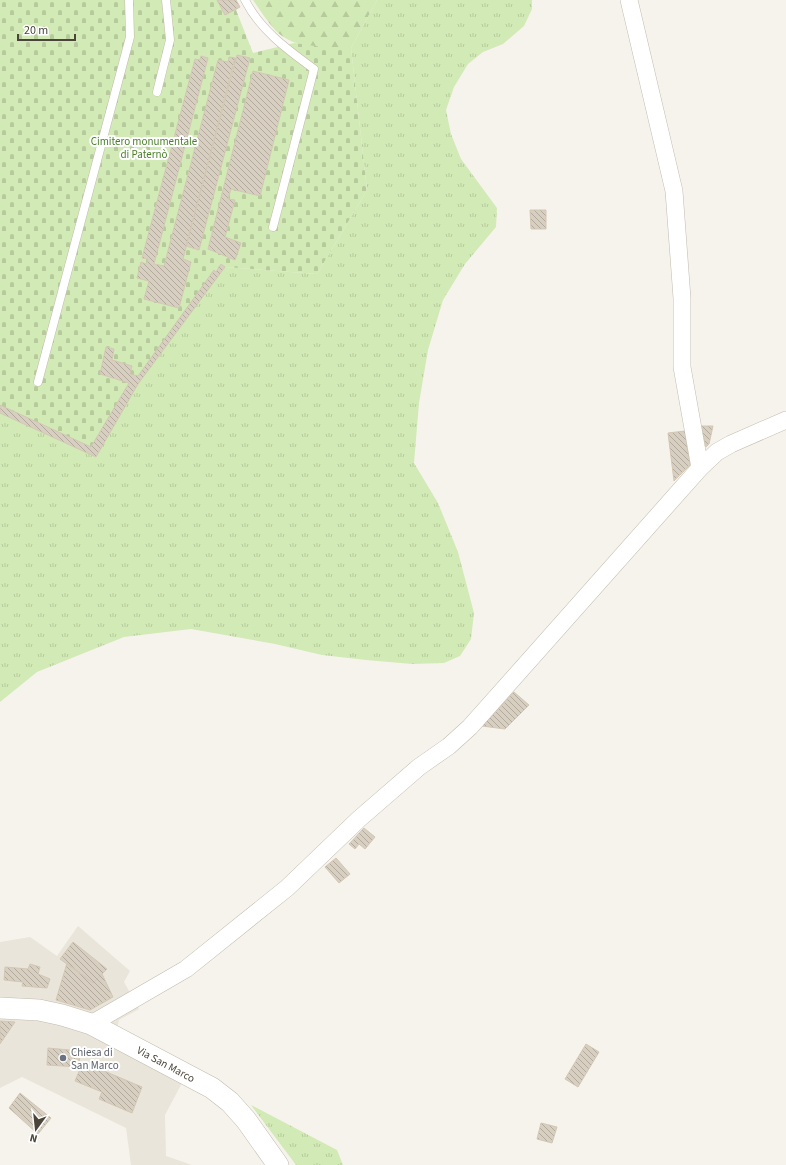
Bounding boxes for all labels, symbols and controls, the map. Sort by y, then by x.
scale bar [18,16,75,42]
text: 20 m [24,22,48,39]
park label: Cimitero monumentale di Paternò [91,134,198,162]
street label: Via San Marco [134,1043,197,1086]
place label: Chiesa di San Marco [71,1045,119,1073]
marker: Chiesa di San Marco [58,1053,68,1063]
north arrow [16,1109,56,1149]
text: N [28,1130,39,1146]

